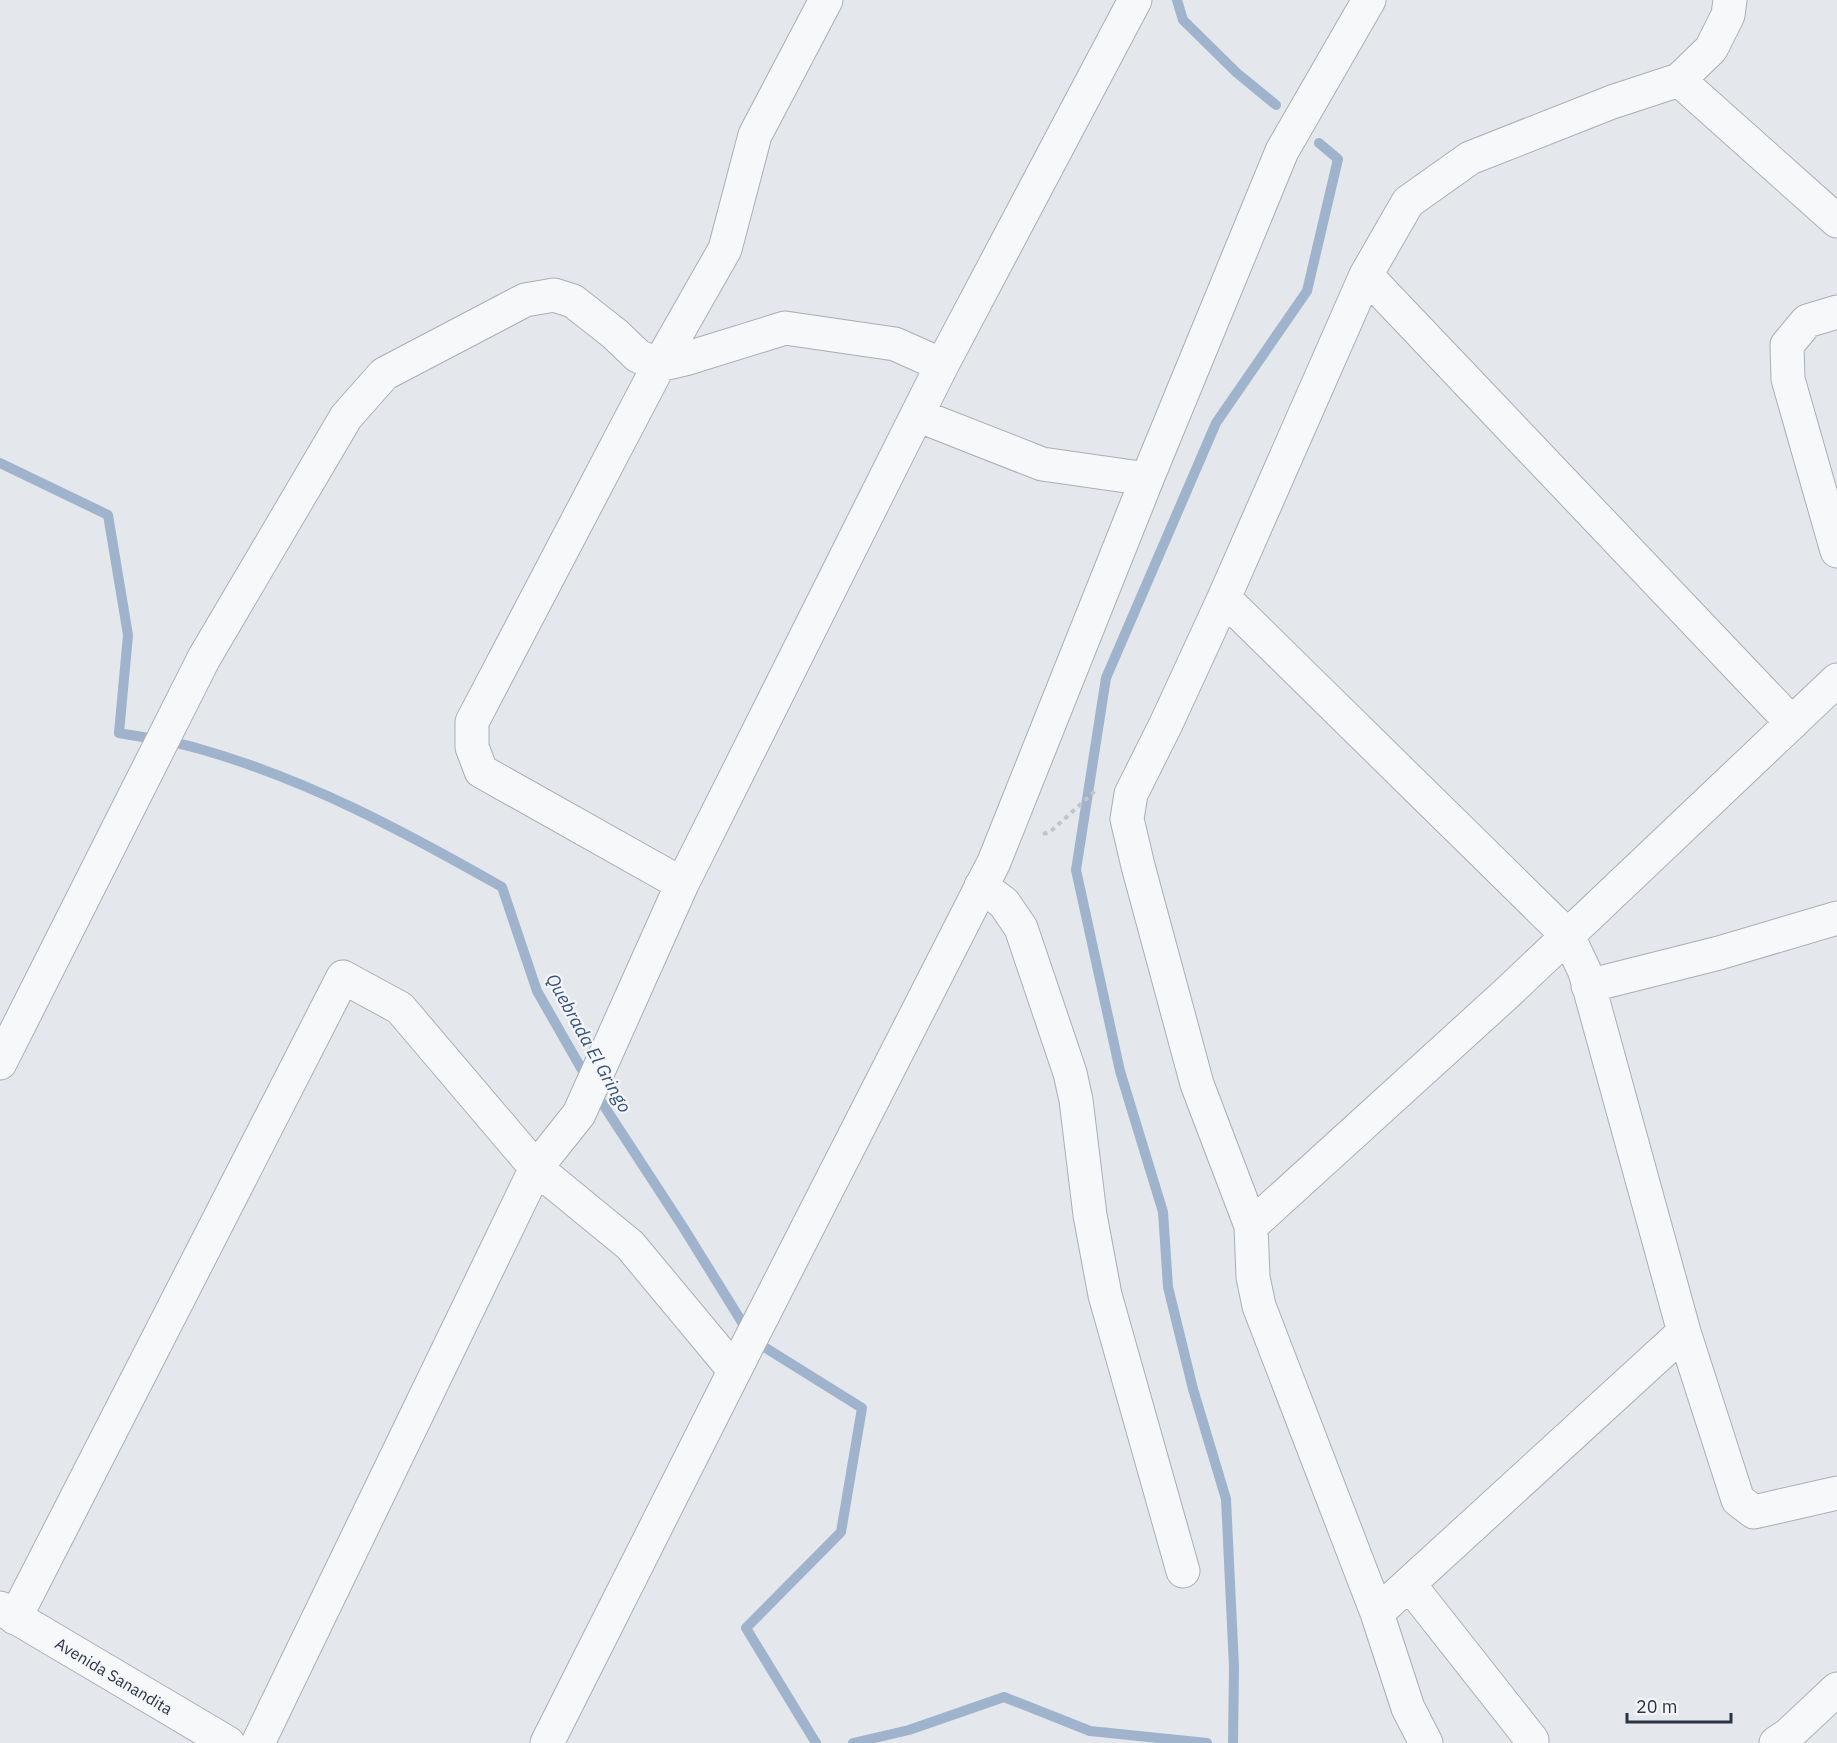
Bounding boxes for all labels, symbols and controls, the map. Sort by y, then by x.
water label: Quebrada El Gringo [541,969,637,1117]
street label: Avenida Sanandita [52,1633,177,1719]
scale bar [1627,1686,1730,1724]
text: 20 m [1636,1695,1678,1718]

